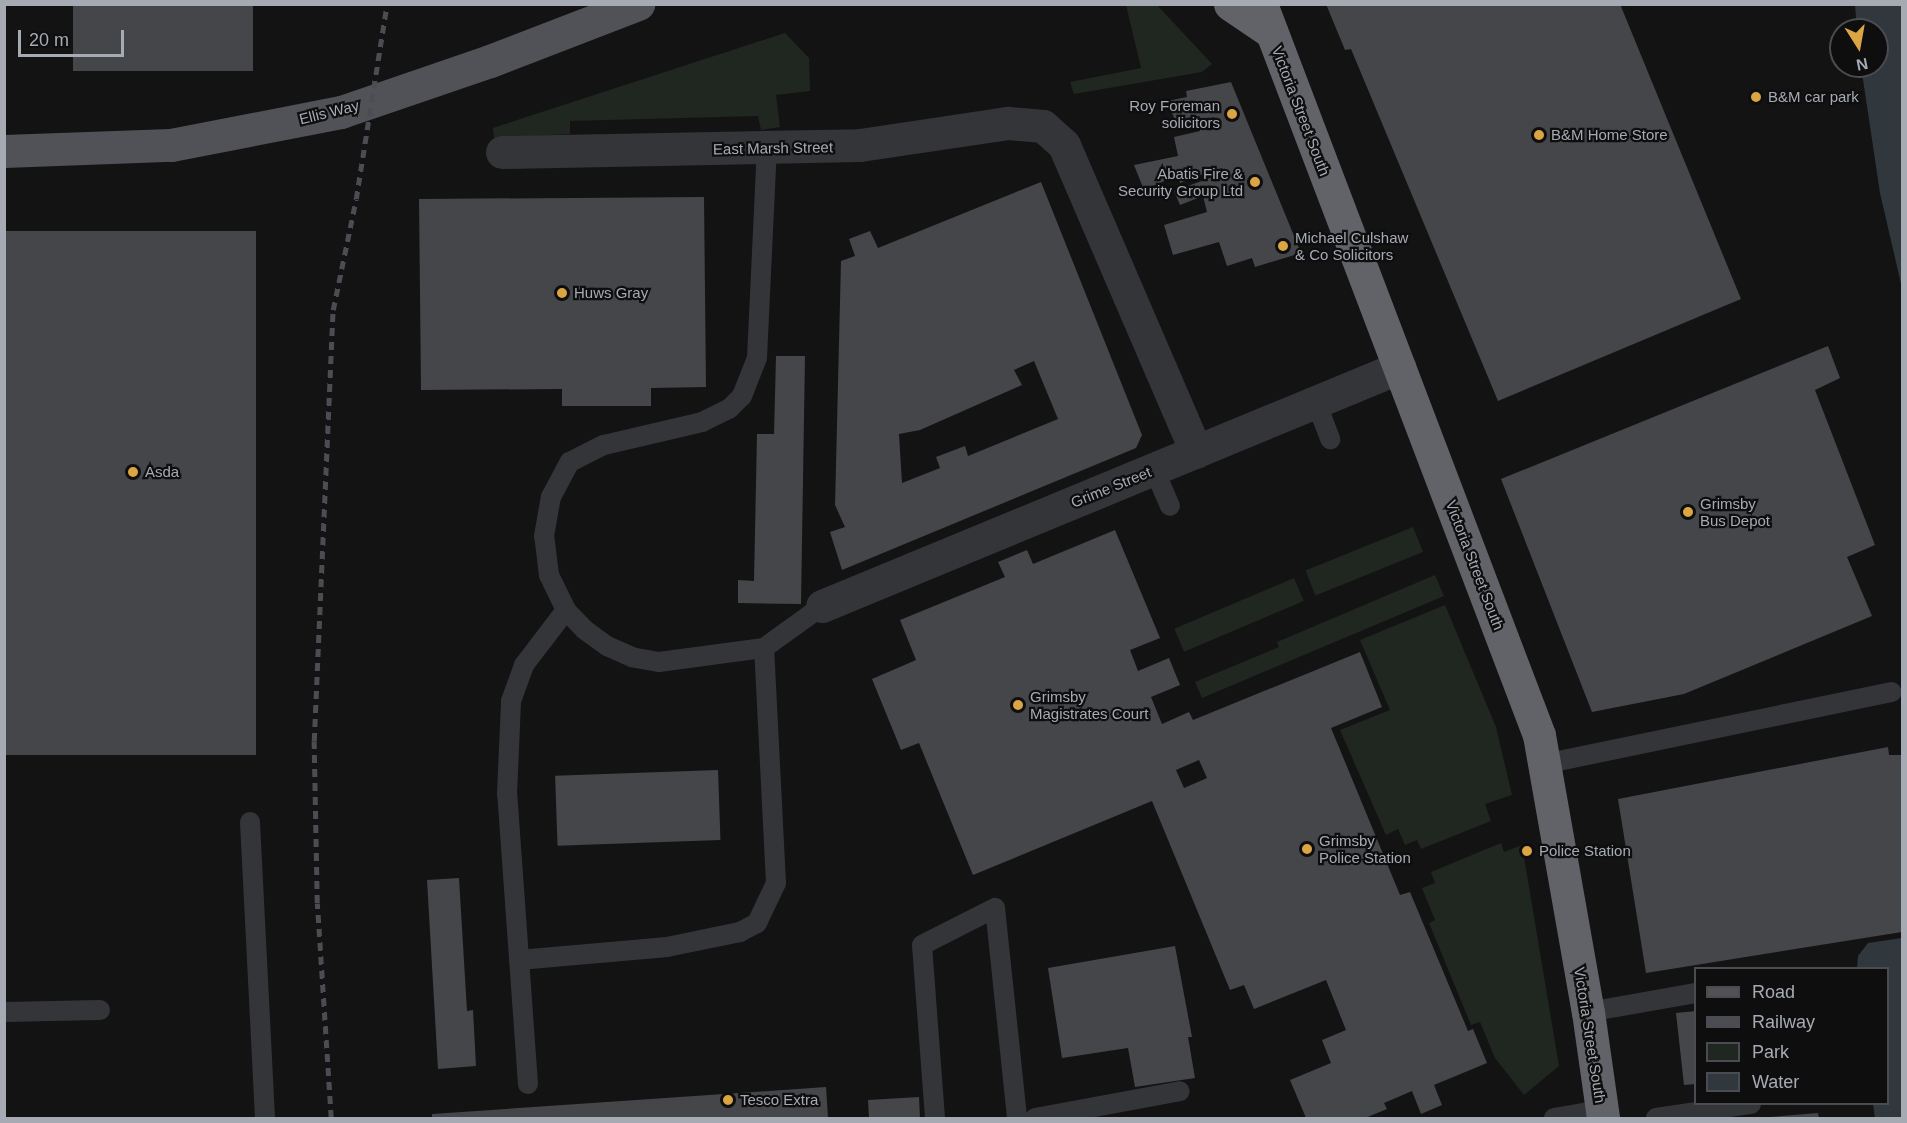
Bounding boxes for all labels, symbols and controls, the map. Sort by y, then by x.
scale bar [21,18,128,56]
north arrow [1829,18,1889,78]
text: 20 m [29,30,69,50]
street label: Victoria Street South [1268,44,1334,178]
text: N [1855,55,1869,74]
place label: B&M car park [1768,88,1859,106]
marker: B&M car park [1749,90,1763,104]
street label: Ellis Way [297,96,361,128]
place label: Roy Foreman solicitors [1129,96,1220,131]
marker: Roy Foreman solicitors [1225,107,1239,121]
place label: B&M Home Store [1551,126,1668,144]
marker: B&M Home Store [1532,128,1546,142]
street label: East Marsh Street [713,138,833,158]
place label: Abatis Fire & Security Group Ltd [1118,164,1243,199]
marker: Abatis Fire & Security Group Ltd [1248,175,1262,189]
place label: Michael Culshaw & Co Solicitors [1295,228,1408,263]
marker: Michael Culshaw & Co Solicitors [1276,239,1290,253]
place label: Huws Gray [574,284,648,302]
marker: Huws Gray [555,286,569,300]
place label: Asda [145,463,179,481]
street label: Grime Street [1068,463,1154,511]
marker: Asda [126,465,140,479]
place label: Grimsby Bus Depot [1700,494,1770,529]
street label: Victoria Street South [1442,498,1508,632]
marker: Grimsby Bus Depot [1681,505,1695,519]
place label: Grimsby Magistrates Court [1030,687,1148,722]
marker: Grimsby Magistrates Court [1011,698,1025,712]
place label: Grimsby Police Station [1319,831,1411,866]
marker: Grimsby Police Station [1300,842,1314,856]
place label: Police Station [1539,842,1631,860]
marker: Police Station [1520,844,1534,858]
street label: Victoria Street South [1570,966,1610,1104]
legend [1694,967,1889,1105]
text: Road [1752,982,1795,1002]
text: Railway [1752,1012,1815,1032]
text: Park [1752,1042,1789,1062]
text: Water [1752,1072,1799,1092]
place label: Tesco Extra [740,1091,818,1109]
marker: Tesco Extra [721,1093,735,1107]

